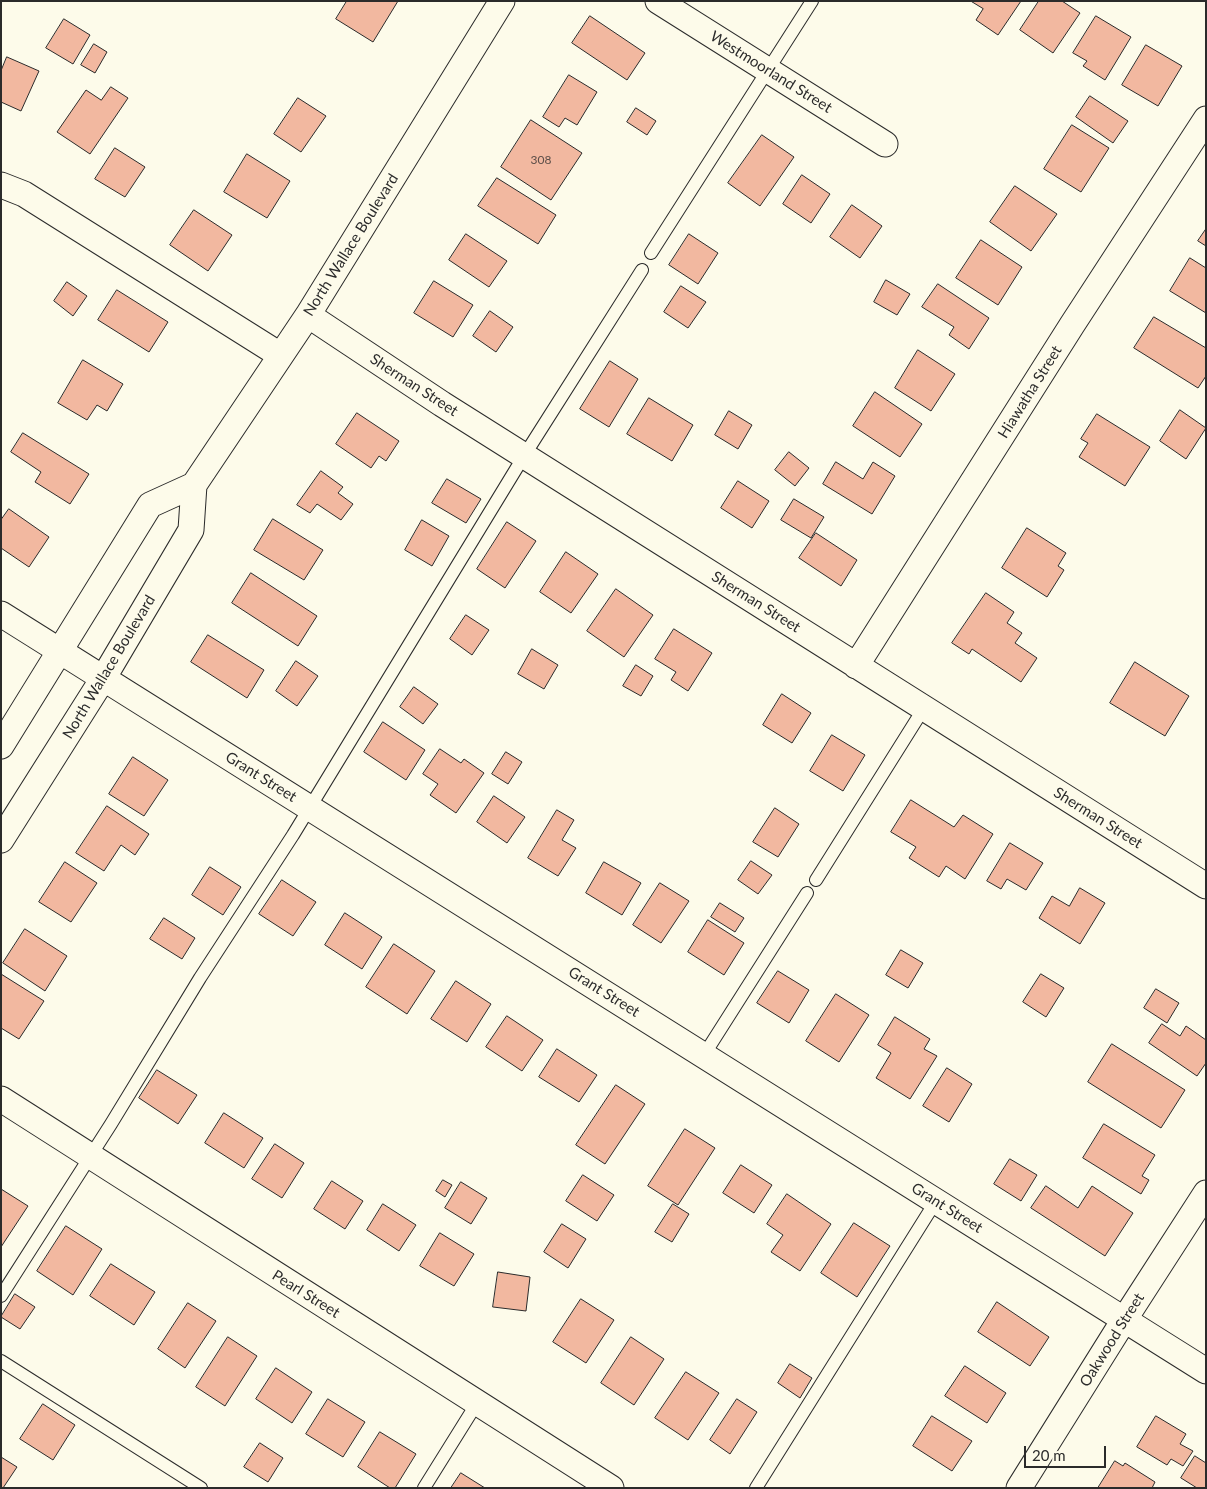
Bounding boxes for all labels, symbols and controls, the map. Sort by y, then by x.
street label: Westmoorland Street [707,27,835,117]
house number: 308 [531,153,551,167]
street label: North Wallace Boulevard [300,170,402,320]
street label: Hiawatha Street [994,342,1066,442]
street label: Sherman Street [367,350,461,420]
street label: Sherman Street [708,568,804,636]
street label: North Wallace Boulevard [59,592,159,742]
street label: Grant Street [222,748,300,806]
street label: Sherman Street [1050,784,1146,852]
street label: Grant Street [565,963,643,1021]
street label: Grant Street [908,1179,986,1237]
street label: Pearl Street [269,1266,343,1322]
street label: Oakwood Street [1076,1290,1148,1390]
scale bar [1027,1436,1110,1468]
text: 20 m [1032,1446,1066,1464]

